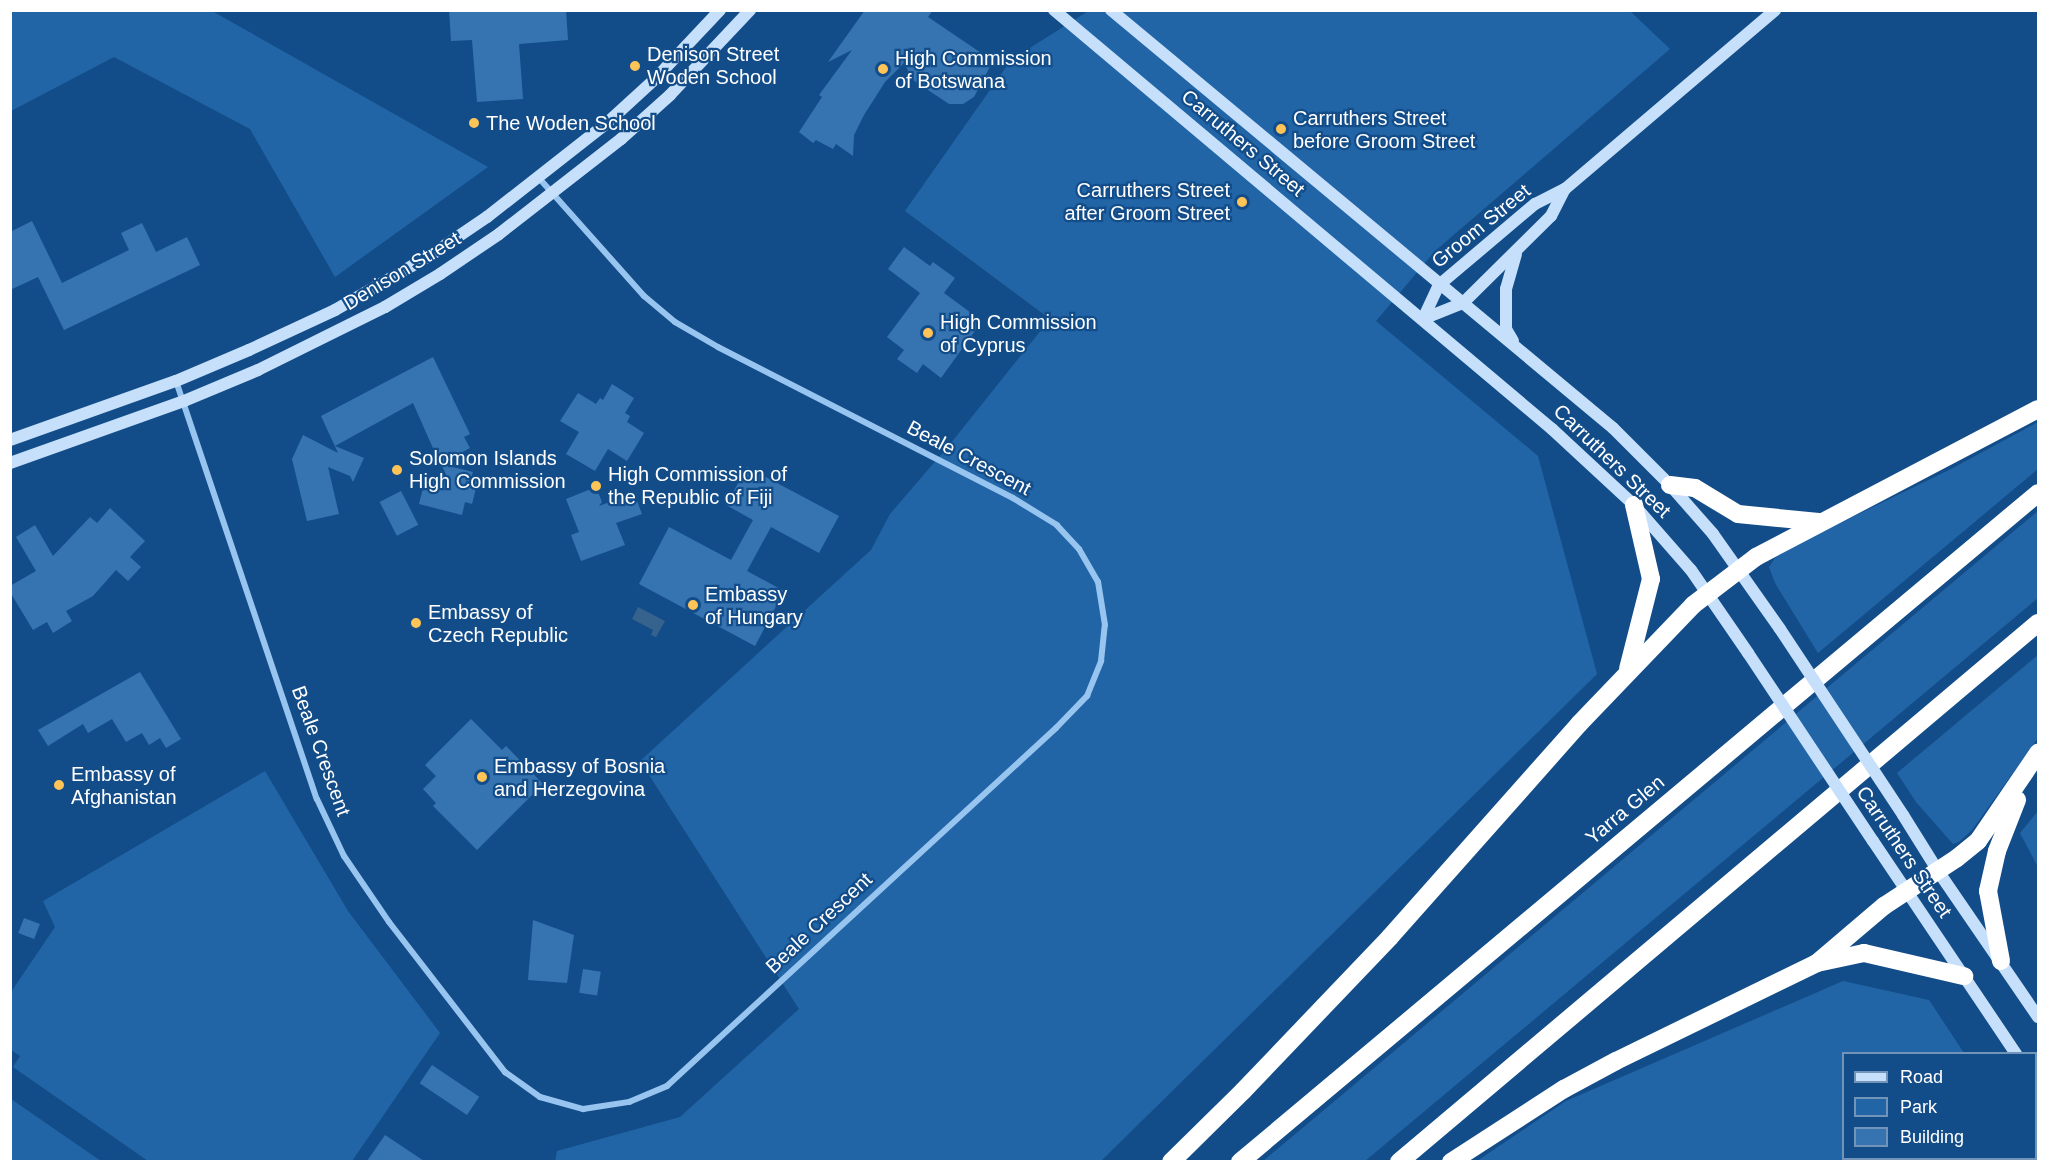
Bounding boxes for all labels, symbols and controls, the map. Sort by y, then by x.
place label: Denison Street Woden School [647,42,779,89]
place label: High Commission of Botswana [895,46,1052,93]
marker: Denison Street Woden School [628,59,642,73]
marker: High Commission of Botswana [876,62,890,76]
street label: Carruthers Street [1177,85,1309,201]
place label: Carruthers Street before Groom Street [1293,106,1475,153]
place label: The Woden School [486,111,656,135]
marker: The Woden School [467,116,481,130]
marker: Carruthers Street before Groom Street [1274,122,1288,136]
place label: Carruthers Street after Groom Street [1064,178,1230,225]
street label: Groom Street [1427,179,1535,273]
marker: Carruthers Street after Groom Street [1235,195,1249,209]
street label: Denison Street [339,227,465,315]
place label: High Commission of Cyprus [940,310,1097,357]
marker: High Commission of Cyprus [921,326,935,340]
street label: Carruthers Street [1548,399,1676,523]
street label: Beale Crescent [903,415,1035,501]
place label: Solomon Islands High Commission [409,446,566,493]
place label: High Commission of the Republic of Fiji [608,462,787,509]
marker: Solomon Islands High Commission [390,463,404,477]
marker: High Commission of the Republic of Fiji [589,479,603,493]
place label: Embassy of Hungary [705,582,803,629]
marker: Embassy of Hungary [686,598,700,612]
place label: Embassy of Czech Republic [428,600,568,647]
marker: Embassy of Czech Republic [409,616,423,630]
street label: Beale Crescent [286,683,356,819]
place label: Embassy of Bosnia and Herzegovina [494,754,665,801]
place label: Embassy of Afghanistan [71,762,177,809]
marker: Embassy of Bosnia and Herzegovina [475,770,489,784]
street label: Yarra Glen [1581,770,1669,850]
marker: Embassy of Afghanistan [52,778,66,792]
street label: Carruthers Street [1851,782,1957,922]
street label: Beale Crescent [761,868,877,978]
legend [1842,1052,2037,1160]
text: Road [1900,1067,1943,1087]
text: Park [1900,1097,1937,1117]
text: Building [1900,1127,1964,1147]

